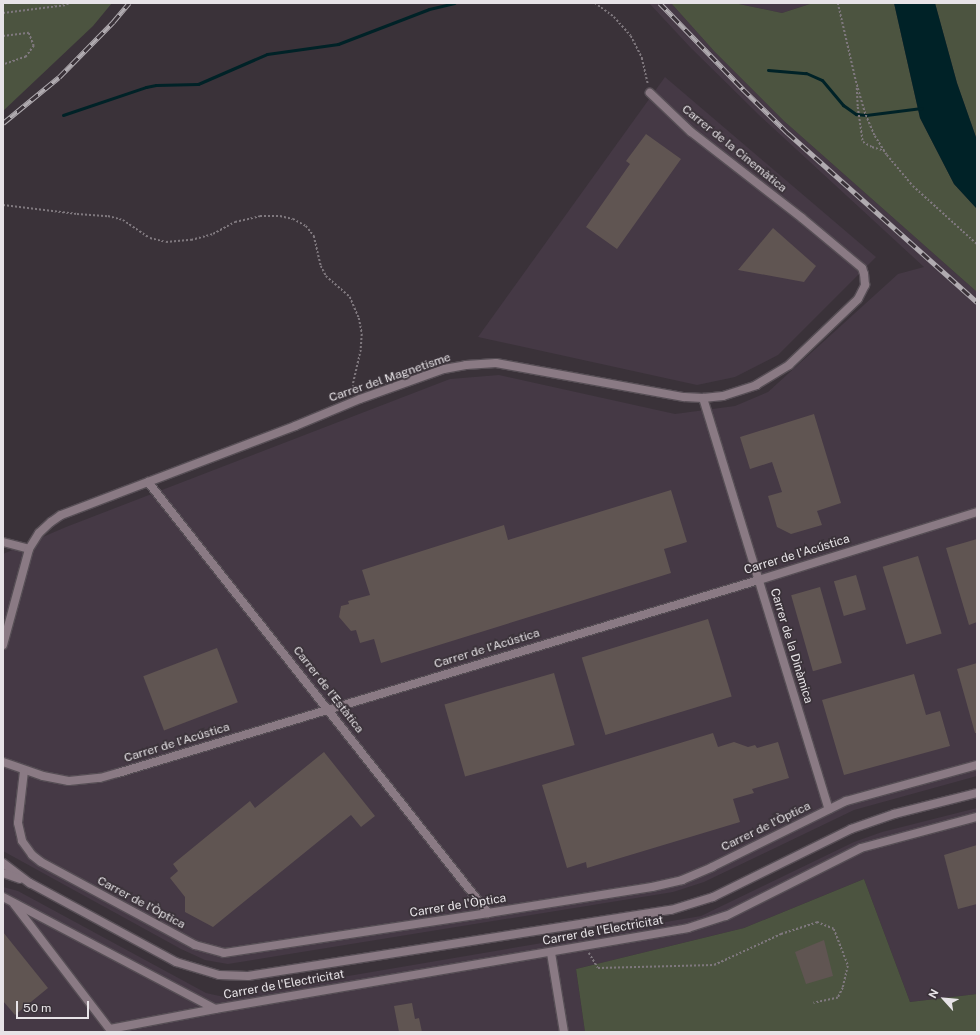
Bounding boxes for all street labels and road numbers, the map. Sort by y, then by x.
street label: Carrer de la Cinemàtica [679,102,789,196]
street label: Carrer del Magnetisme [327,350,453,406]
street label: Carrer de l'Acústica [742,532,852,578]
street label: Carrer de la Dinàmica [767,587,815,705]
street label: Carrer de l'Acústica [432,626,542,672]
street label: Carrer de l'Estàtica [290,644,366,736]
street label: Carrer de l'Acústica [122,720,232,766]
street label: Carrer de l'Òptica [719,799,813,855]
street label: Carrer de l'Òptica [94,874,188,932]
street label: Carrer de l'Òptica [409,891,507,921]
street label: Carrer de l'Electricitat [541,913,665,949]
street label: Carrer de l'Electricitat [222,967,346,1003]

